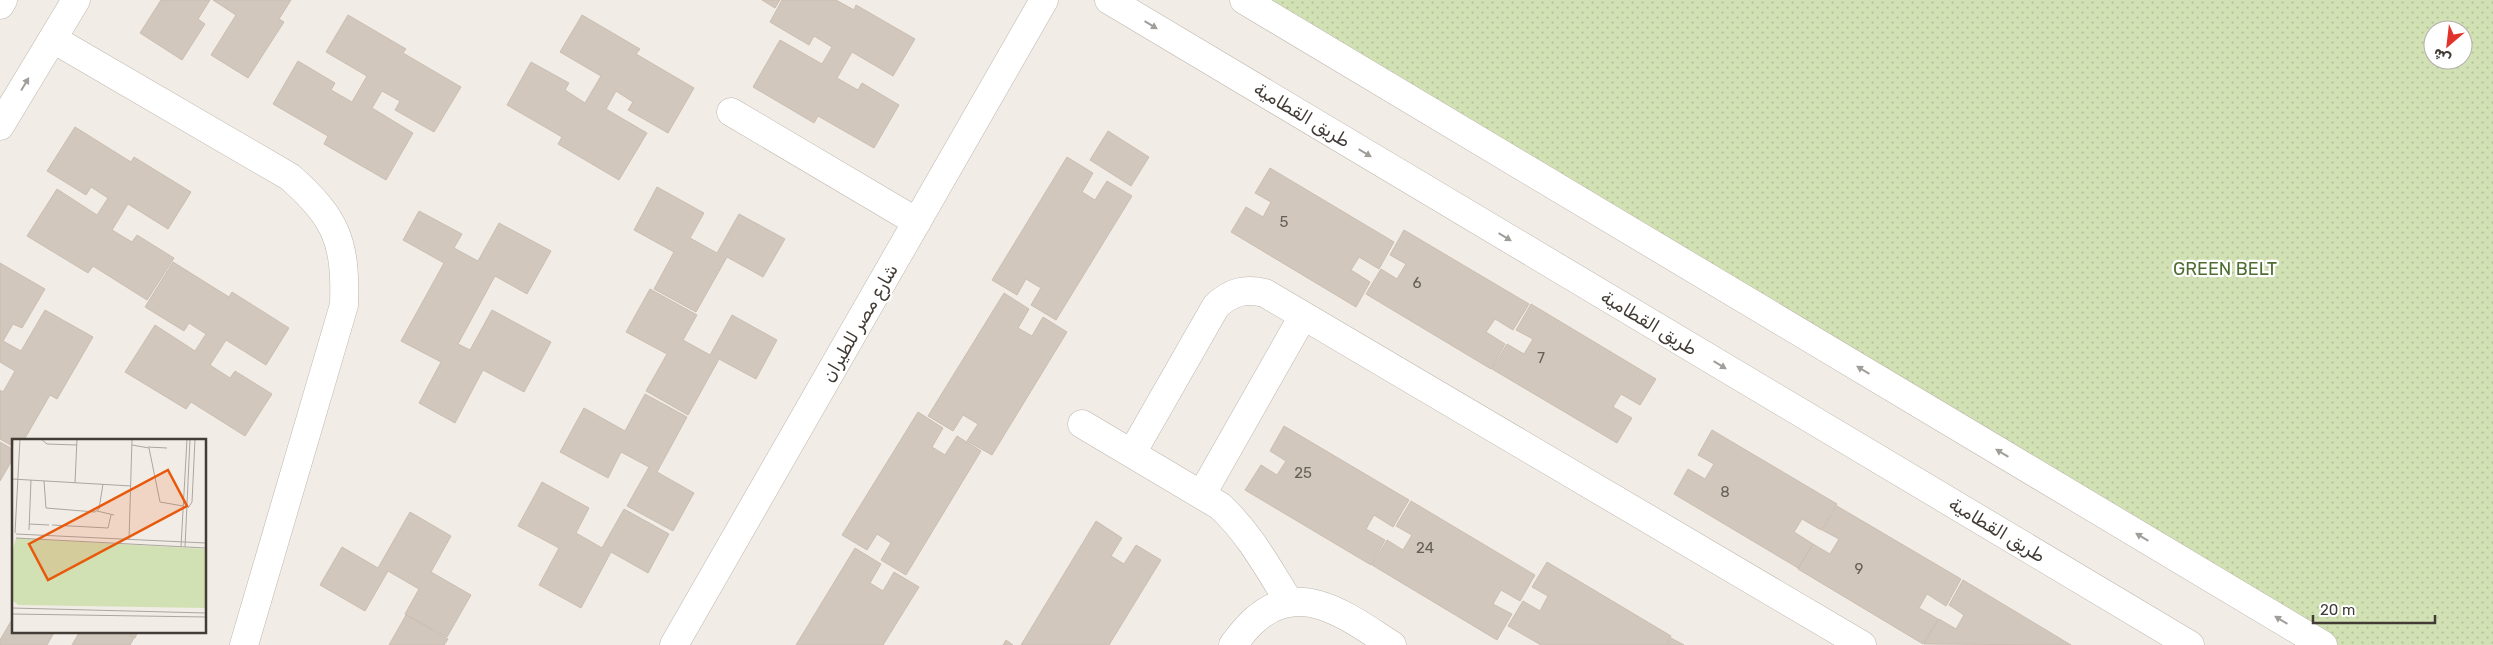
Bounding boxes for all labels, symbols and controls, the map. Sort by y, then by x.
north arrow [2423,20,2473,70]
one-way arrow [1143,21,1158,29]
text: ش [2430,44,2454,68]
one-way arrow [21,78,30,91]
street label: طريق القطامية [1250,78,1354,152]
one-way arrow [1359,149,1372,158]
house number: 5 [1280,213,1289,231]
one-way arrow [1498,232,1512,241]
park label: GREEN BELT [2173,258,2277,280]
street label: شارع مصر للطيران [817,260,904,386]
house number: 6 [1412,274,1422,292]
street label: طريق القطامية [1597,286,1701,360]
house number: 7 [1537,349,1545,367]
one-way arrow [1713,360,1726,369]
one-way arrow [1856,366,1869,375]
inset map [12,439,206,632]
one-way arrow [1995,449,2009,458]
house number: 25 [1294,464,1312,482]
house number: 8 [1720,483,1730,501]
street label: طريق القطامية [1945,493,2049,567]
one-way arrow [2135,532,2148,541]
house number: 24 [1416,539,1434,557]
house number: 9 [1855,560,1864,578]
scale bar [2313,592,2436,624]
text: 20 m [2320,601,2355,619]
one-way arrow [2275,616,2288,625]

